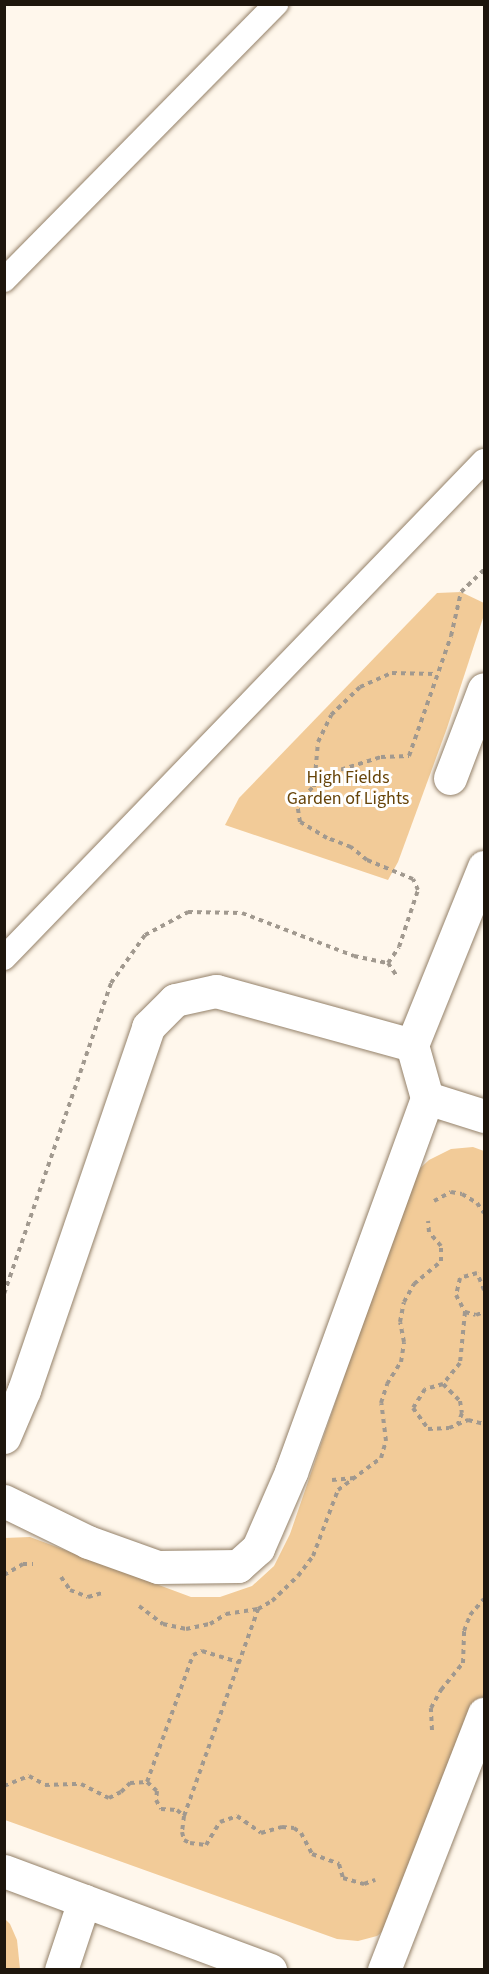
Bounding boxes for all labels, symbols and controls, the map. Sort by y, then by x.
park label: High Fields Garden of Lights [287,768,409,810]

